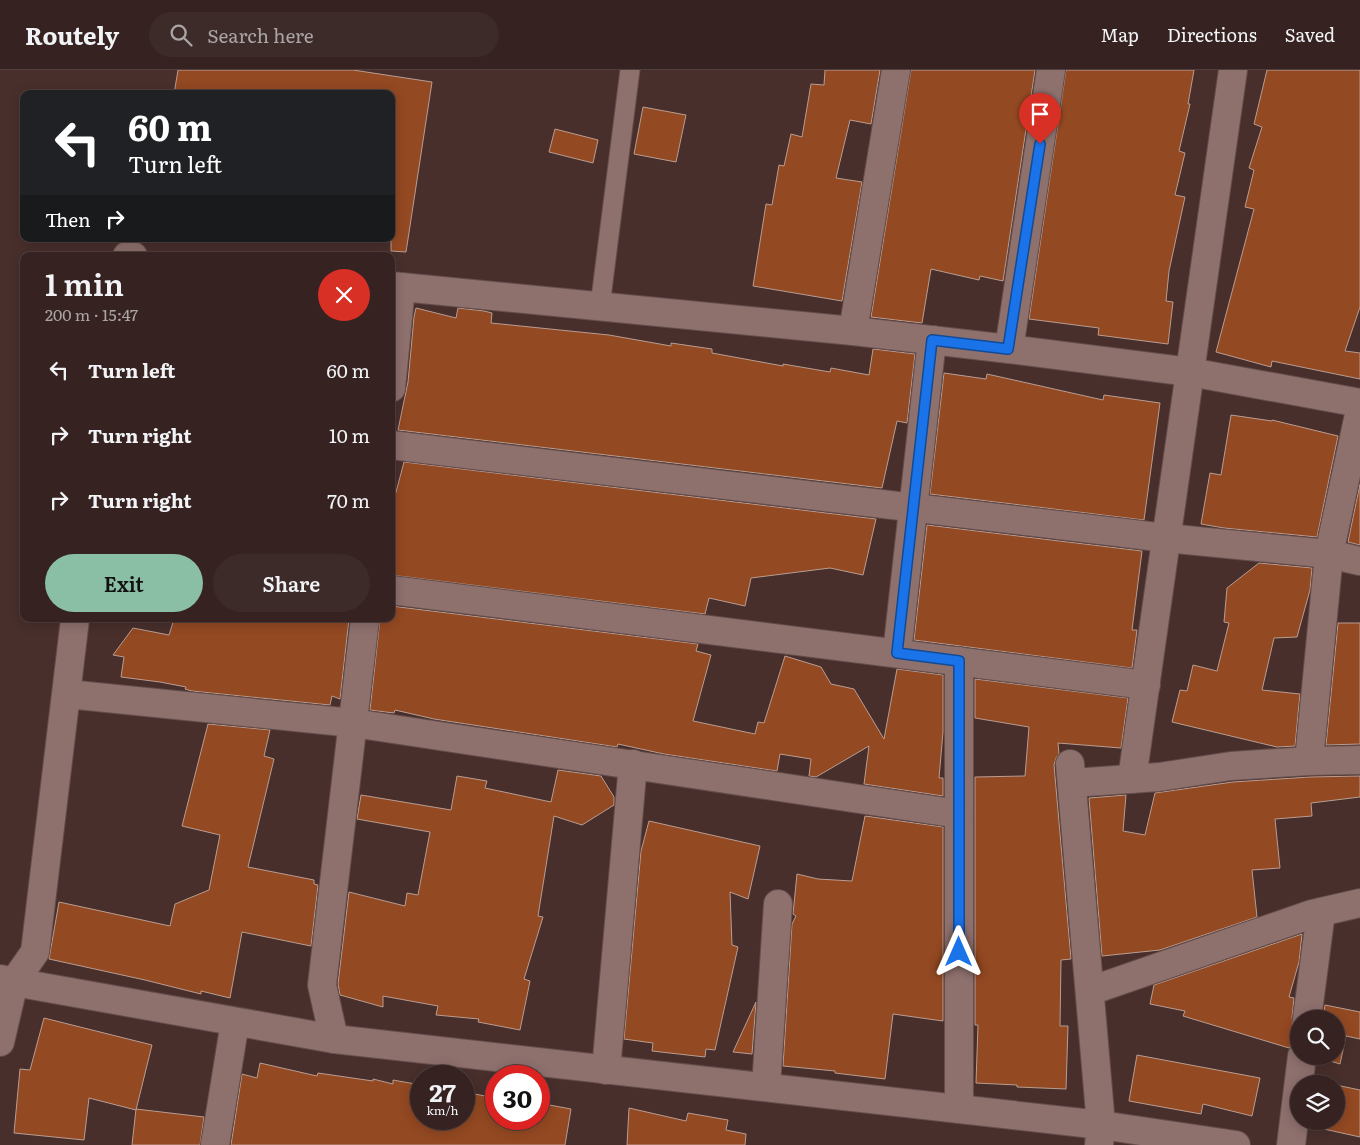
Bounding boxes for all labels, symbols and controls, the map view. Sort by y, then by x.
search box [149,12,499,57]
text: Routely [25,17,119,52]
icon: search [167,21,195,49]
text: Search here [207,21,314,49]
text: Map [1101,21,1139,48]
text: Directions [1167,21,1257,48]
text: Saved [1285,21,1335,48]
pin [1019,93,1061,144]
text: 60 m [128,100,212,152]
icon: arrive [1026,100,1054,128]
icon: left [45,110,110,175]
text: Turn left [128,147,222,180]
text: Then [45,205,91,233]
icon: right [101,205,129,233]
text: 1 min [45,261,124,305]
button: close [318,269,370,321]
text: 200 m · 15:47 [45,302,138,326]
icon: left [45,356,73,384]
text: Turn left [88,356,175,384]
text: 60 m [327,356,370,384]
icon: right [45,421,73,449]
text: Turn right [88,421,192,449]
text: 10 m [329,421,370,449]
icon: right [45,486,73,514]
text: Turn right [88,486,192,514]
text: 70 m [327,486,370,514]
button: Exit [45,554,203,612]
button: Share [213,554,370,612]
position arrow [932,925,984,977]
map controls [1290,1010,1345,1130]
button: search [1290,1010,1345,1065]
speed limit sign: 30 [485,1065,550,1130]
text: 27 [429,1073,456,1110]
button: layers [1290,1075,1345,1130]
text: km/h [427,1101,458,1119]

